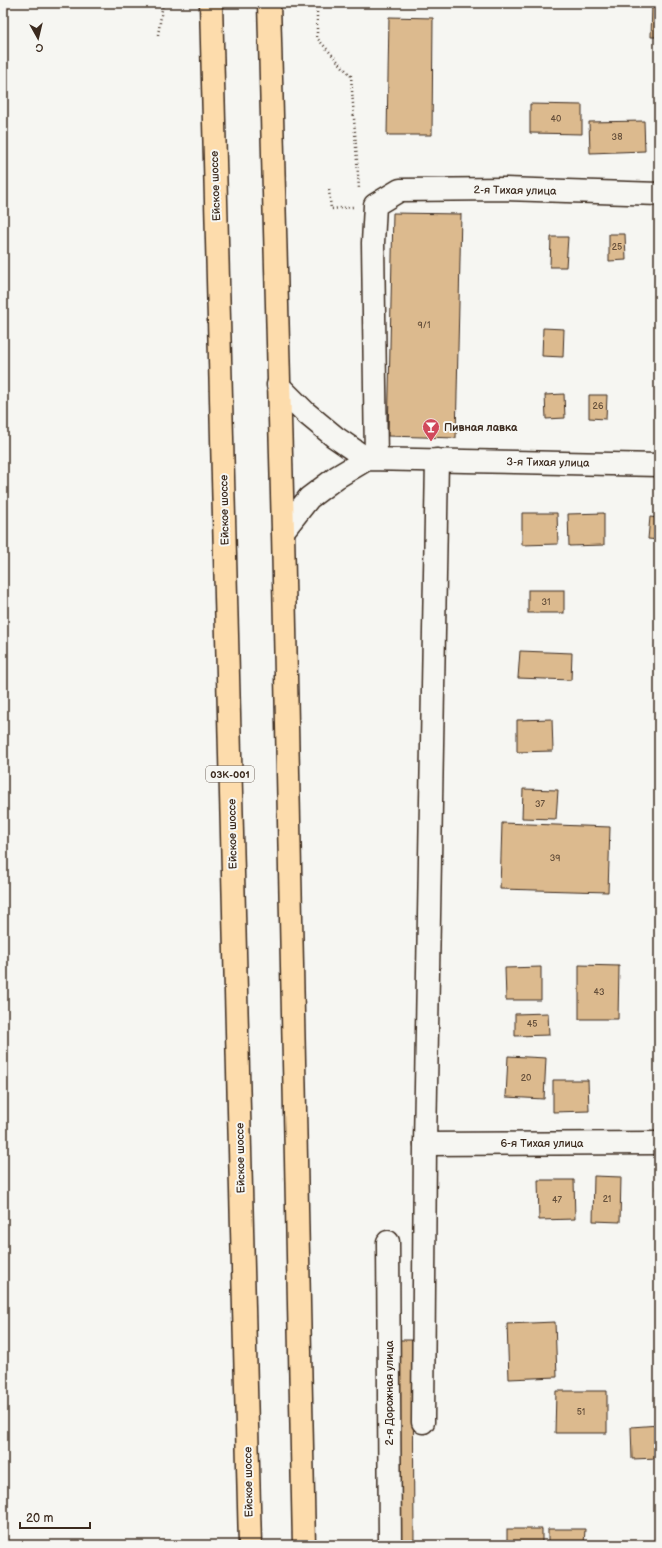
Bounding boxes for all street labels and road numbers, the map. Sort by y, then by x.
street label: Ейское шоссе [208,151,223,221]
street label: 2-я Тихая улица [473,183,557,198]
street label: 3-я Тихая улица [506,455,590,470]
street label: Ейское шоссе [217,475,232,545]
road number: 03К-001 [206,766,254,782]
street label: Ейское шоссе [225,799,240,869]
street label: Ейское шоссе [233,1123,248,1193]
street label: 6-я Тихая улица [500,1137,584,1150]
street label: 2-я Дорожная улица [383,1340,396,1445]
street label: Ейское шоссе [241,1447,256,1517]

